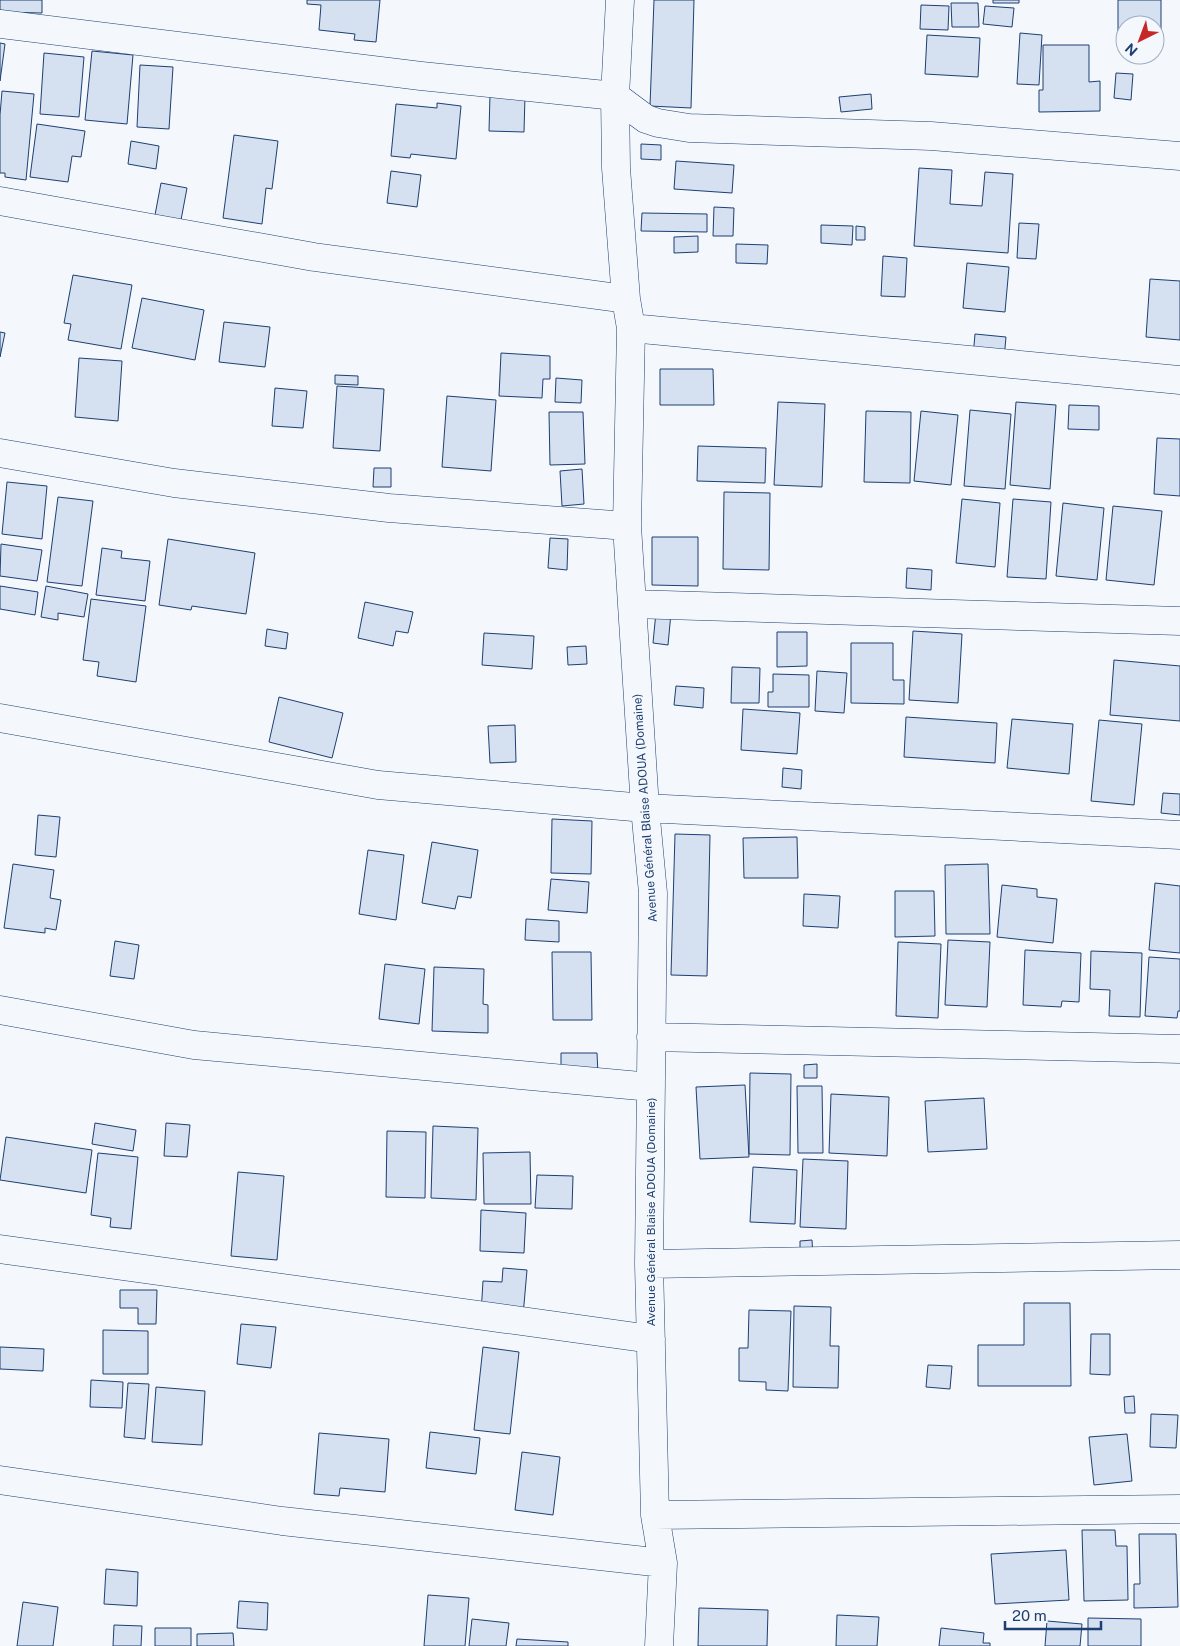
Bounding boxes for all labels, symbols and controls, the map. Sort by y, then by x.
north arrow [1115,15,1165,65]
text: N [1122,40,1141,59]
street label: Avenue Général Blaise ADOUA (Domaine) [630,693,660,923]
street label: Avenue Général Blaise ADOUA (Domaine) [644,1098,658,1326]
scale bar [1005,1598,1101,1630]
text: 20 m [1012,1607,1047,1624]

